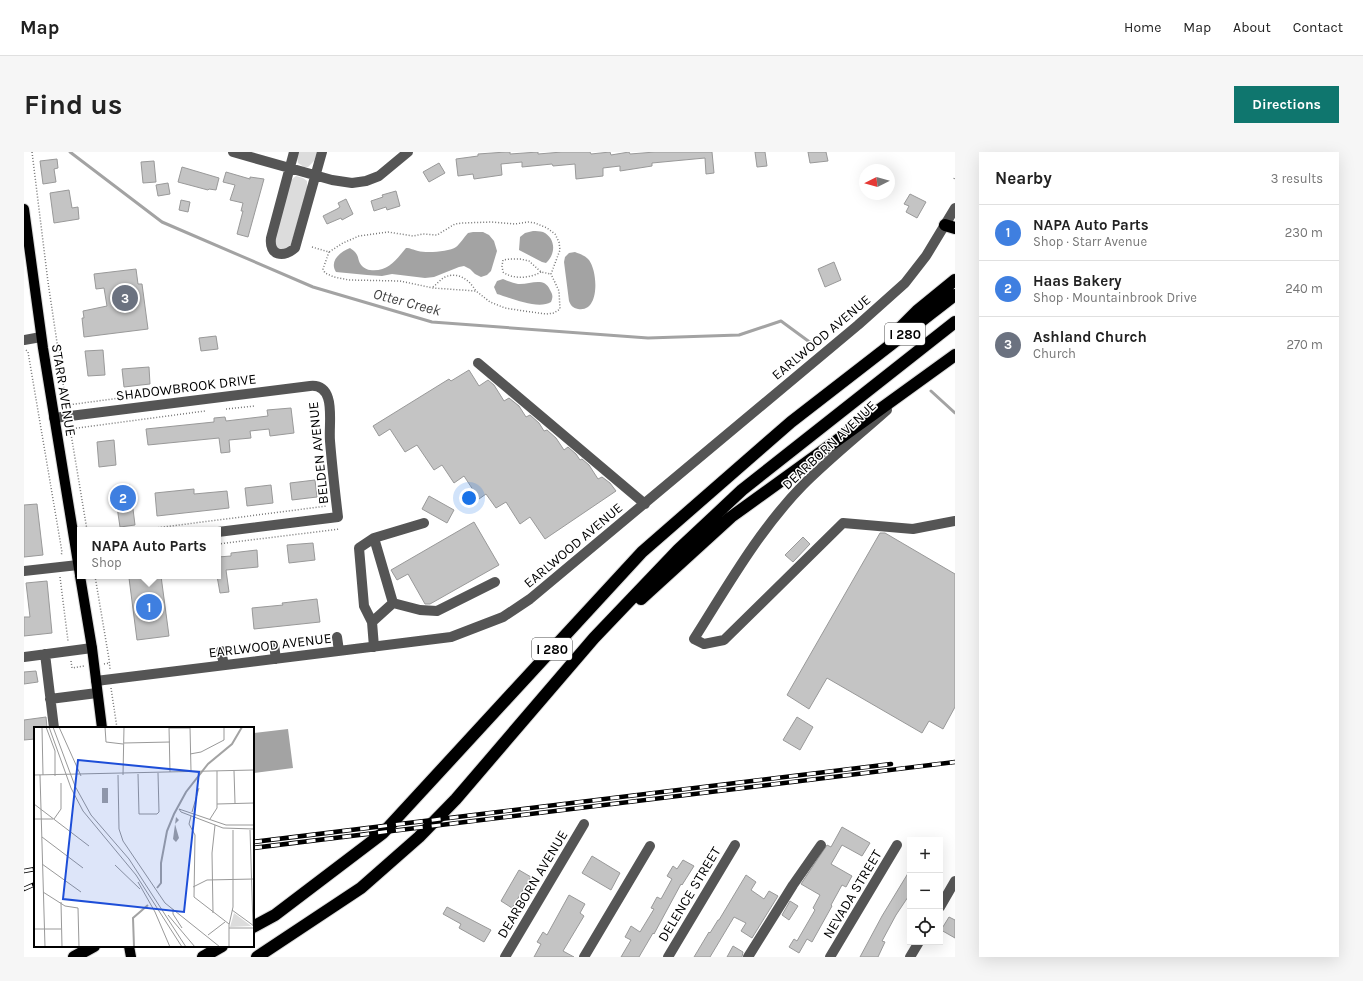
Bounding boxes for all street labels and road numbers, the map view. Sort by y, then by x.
street label: EARLWOOD AVENUE [769,291,874,384]
road number: I 280 [885,323,925,345]
street label: STARR AVENUE [48,343,79,438]
street label: SHADOWBROOK DRIVE [115,370,257,405]
street label: DEARBORN AVENUE [779,397,880,493]
street label: BELDEN AVENUE [305,401,332,505]
street label: EARLWOOD AVENUE [521,499,626,592]
street label: EARLWOOD AVENUE [208,630,332,661]
road number: I 280 [532,638,572,660]
street label: DEARBORN AVENUE [493,827,571,941]
street label: DELENCE STREET [654,844,724,945]
street label: NEVADA STREET [819,847,886,942]

